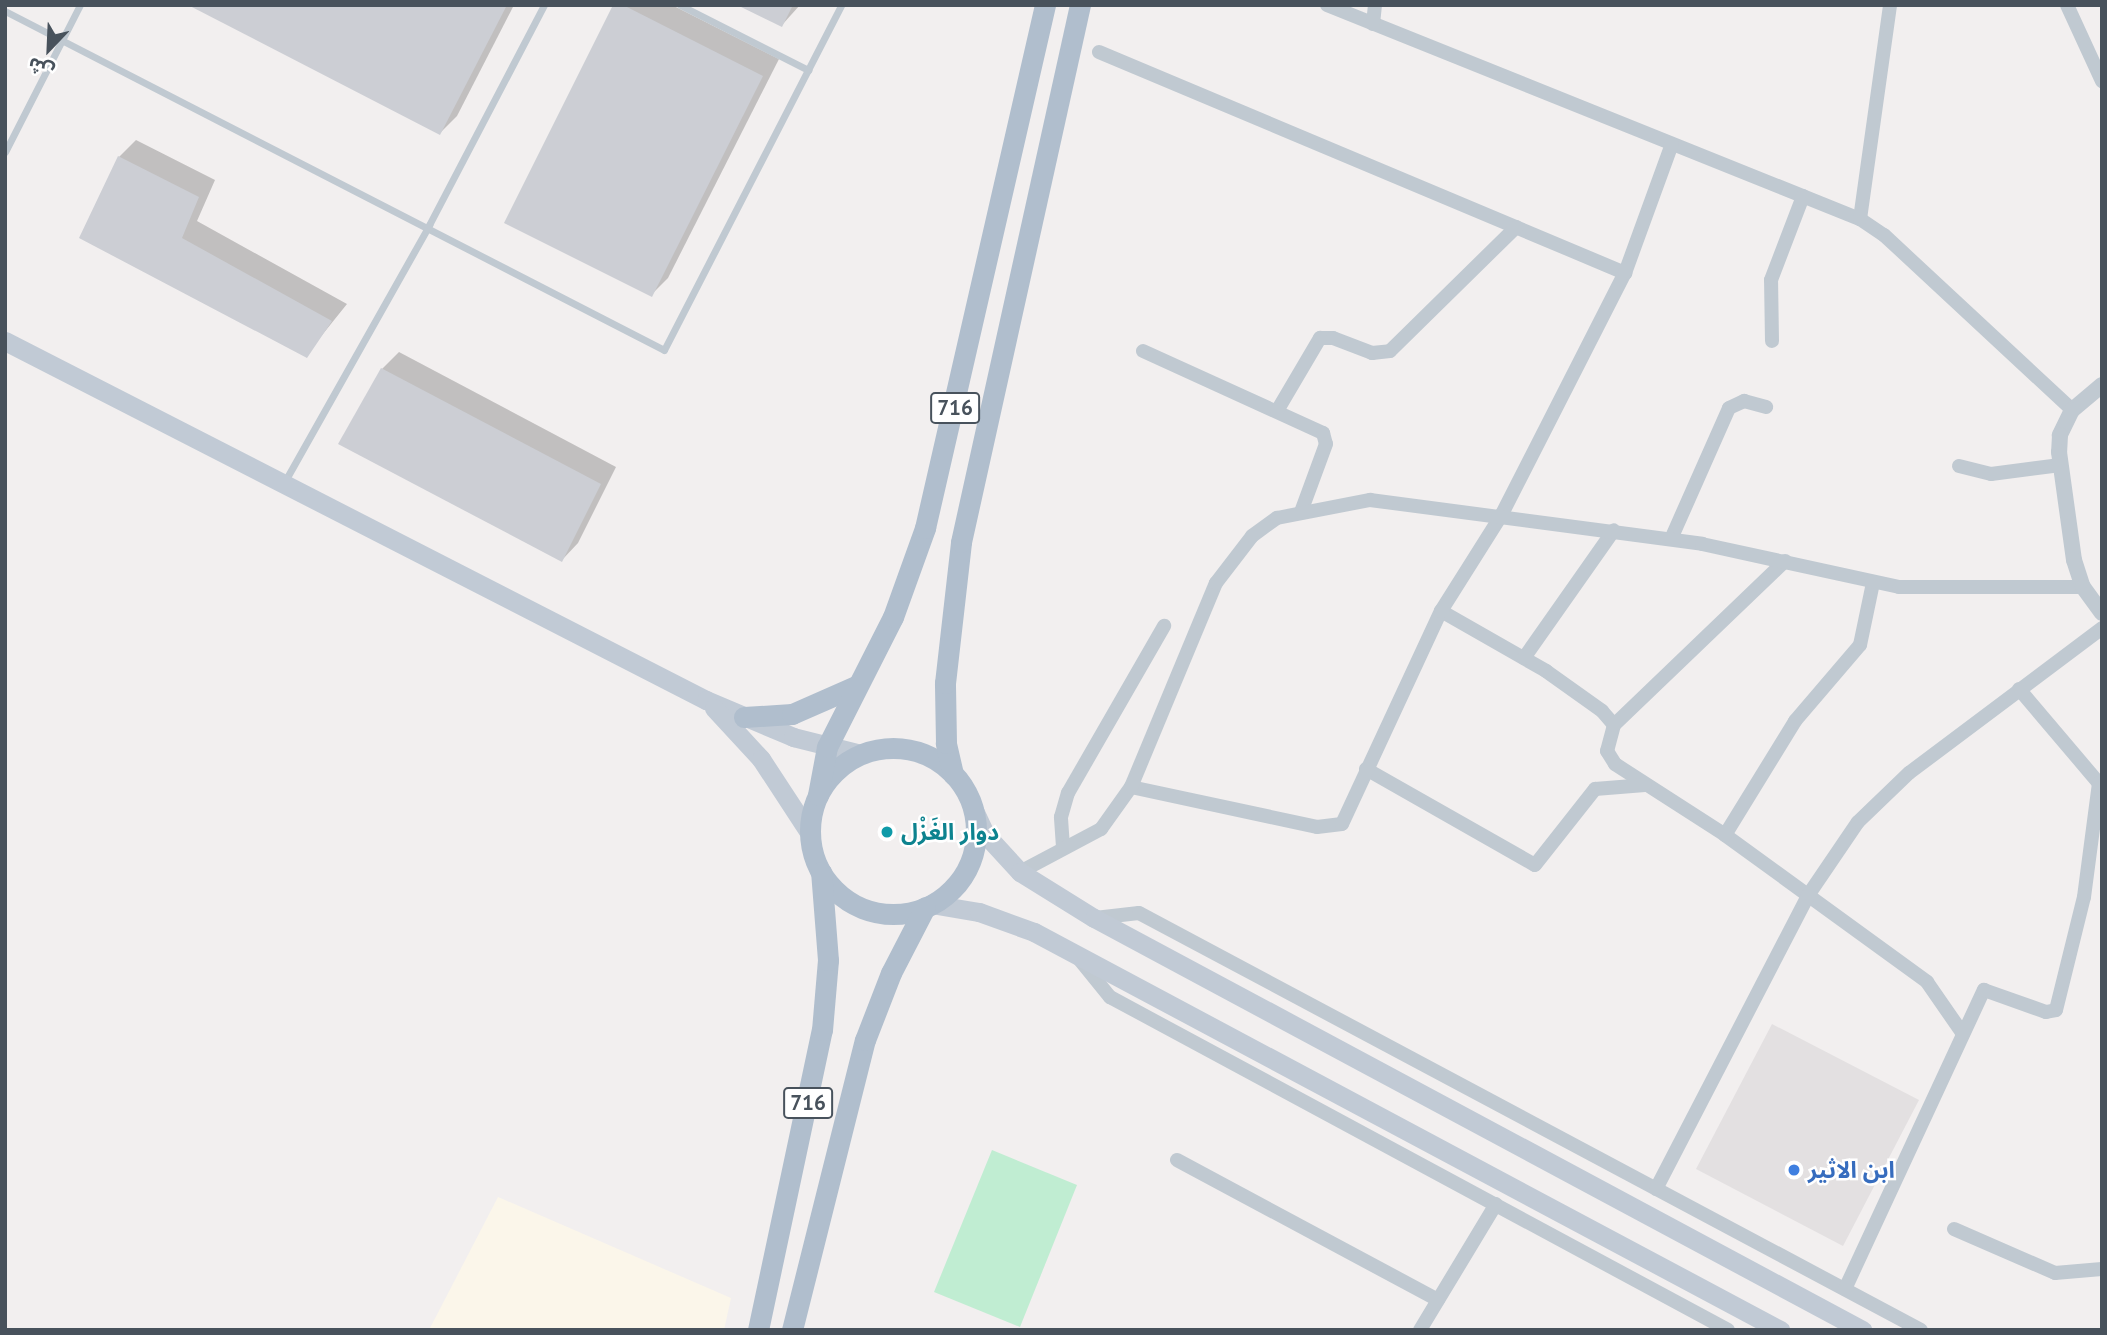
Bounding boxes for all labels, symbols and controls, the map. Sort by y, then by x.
north arrow [14,14,84,84]
text: ش [24,52,57,84]
road number: 716 [929,390,981,426]
place label: دوار الغَزْل [901,818,999,846]
marker: دوار الغَزْل [879,824,895,840]
road number: 716 [782,1086,834,1120]
place label: ابن الاثير [1808,1156,1895,1184]
marker: ابن الاثير [1786,1162,1802,1178]

